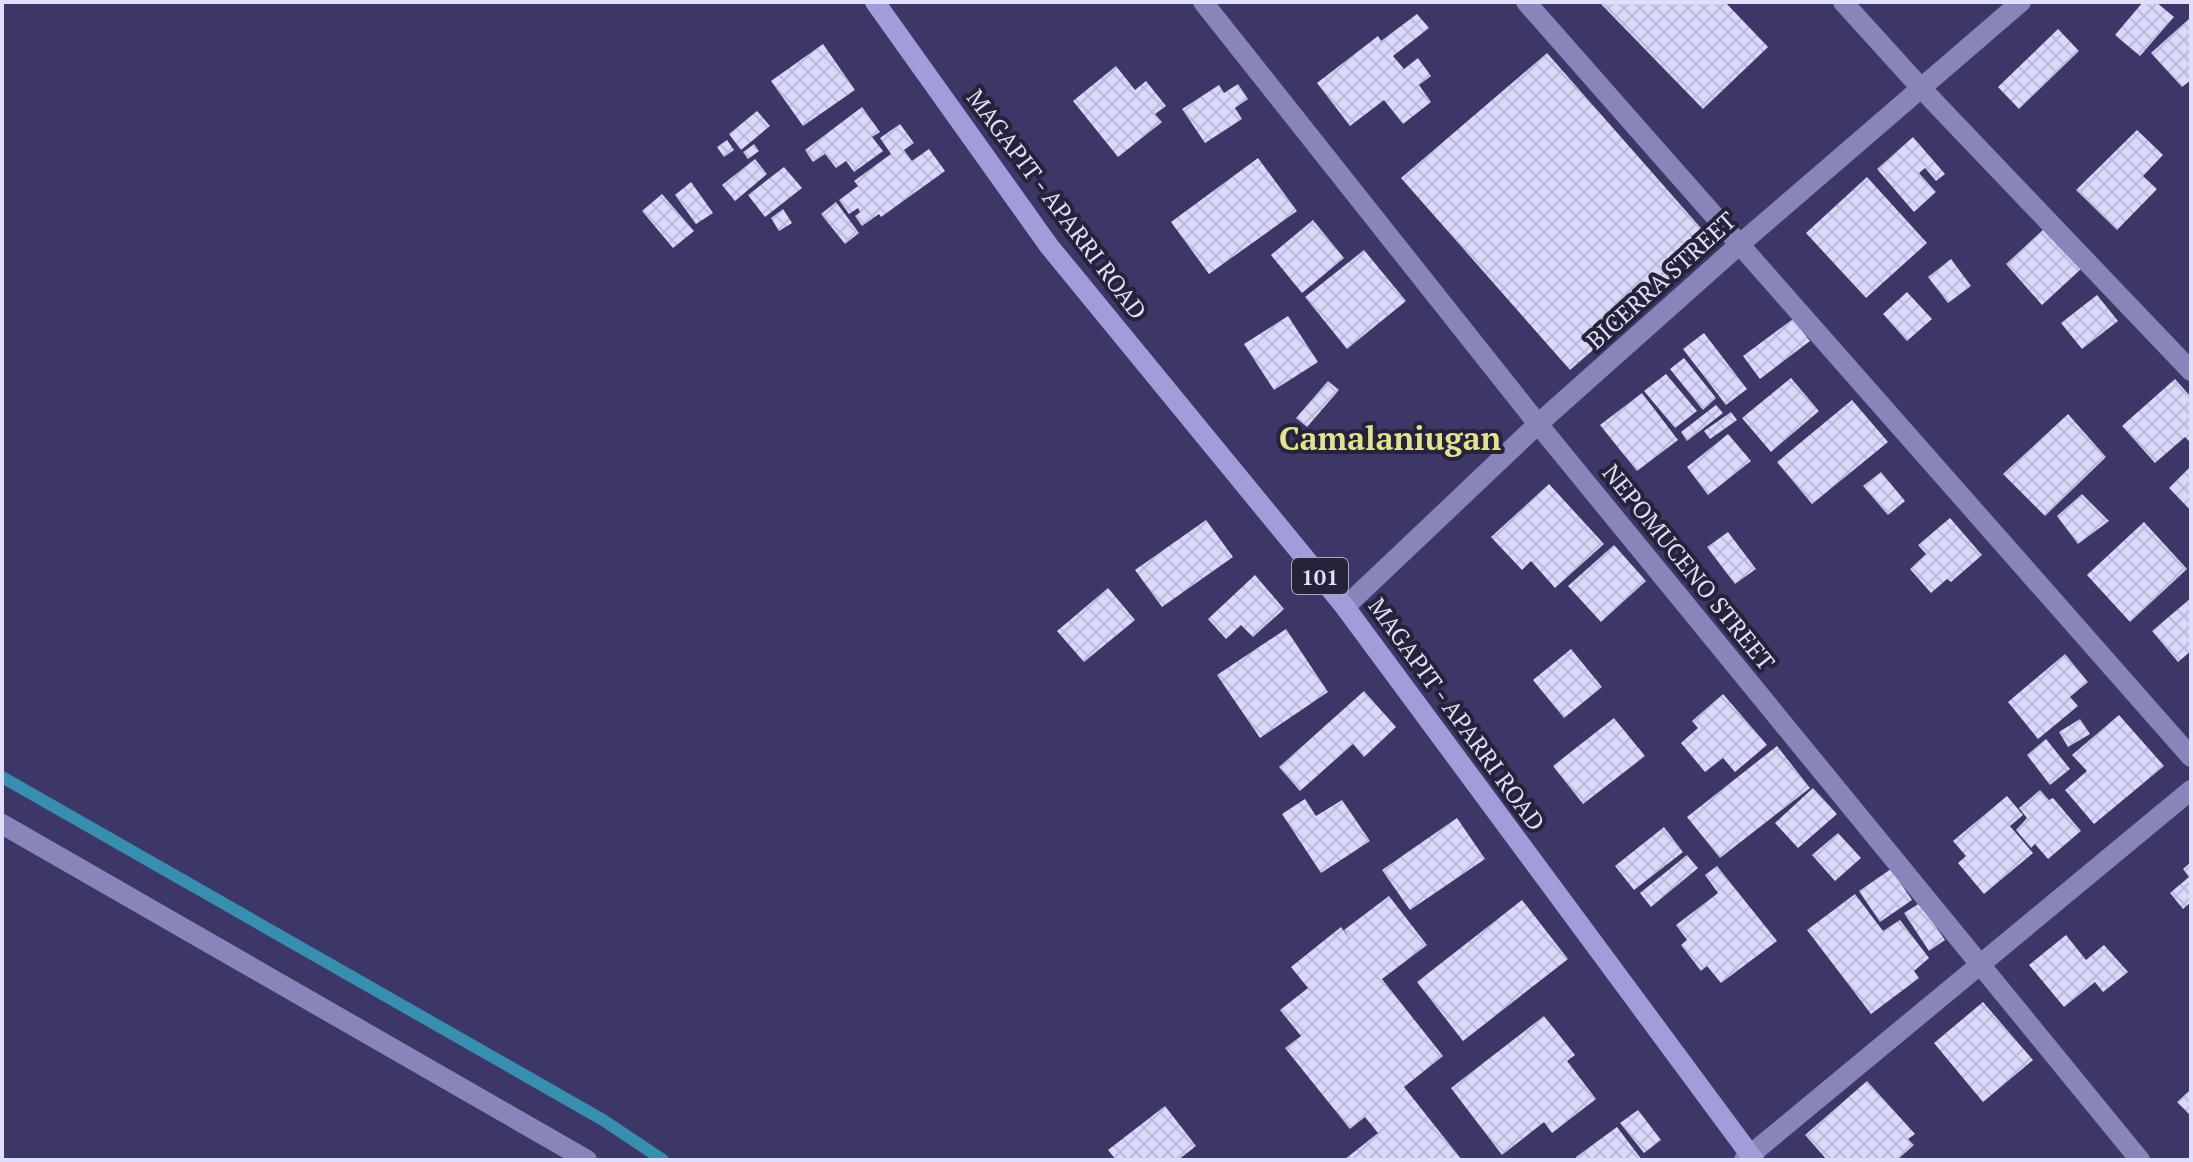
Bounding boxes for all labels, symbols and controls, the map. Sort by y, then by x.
street label: MAGAPIT - APARRI ROAD [960,82,1154,326]
street label: BICERRA STREET [1579,204,1743,356]
district label: Camalaniugan [1279,417,1501,459]
street label: NEPOMUCENO STREET [1596,457,1782,677]
road number: 101 [1292,558,1348,594]
street label: MAGAPIT - APARRI ROAD [1362,591,1552,837]

